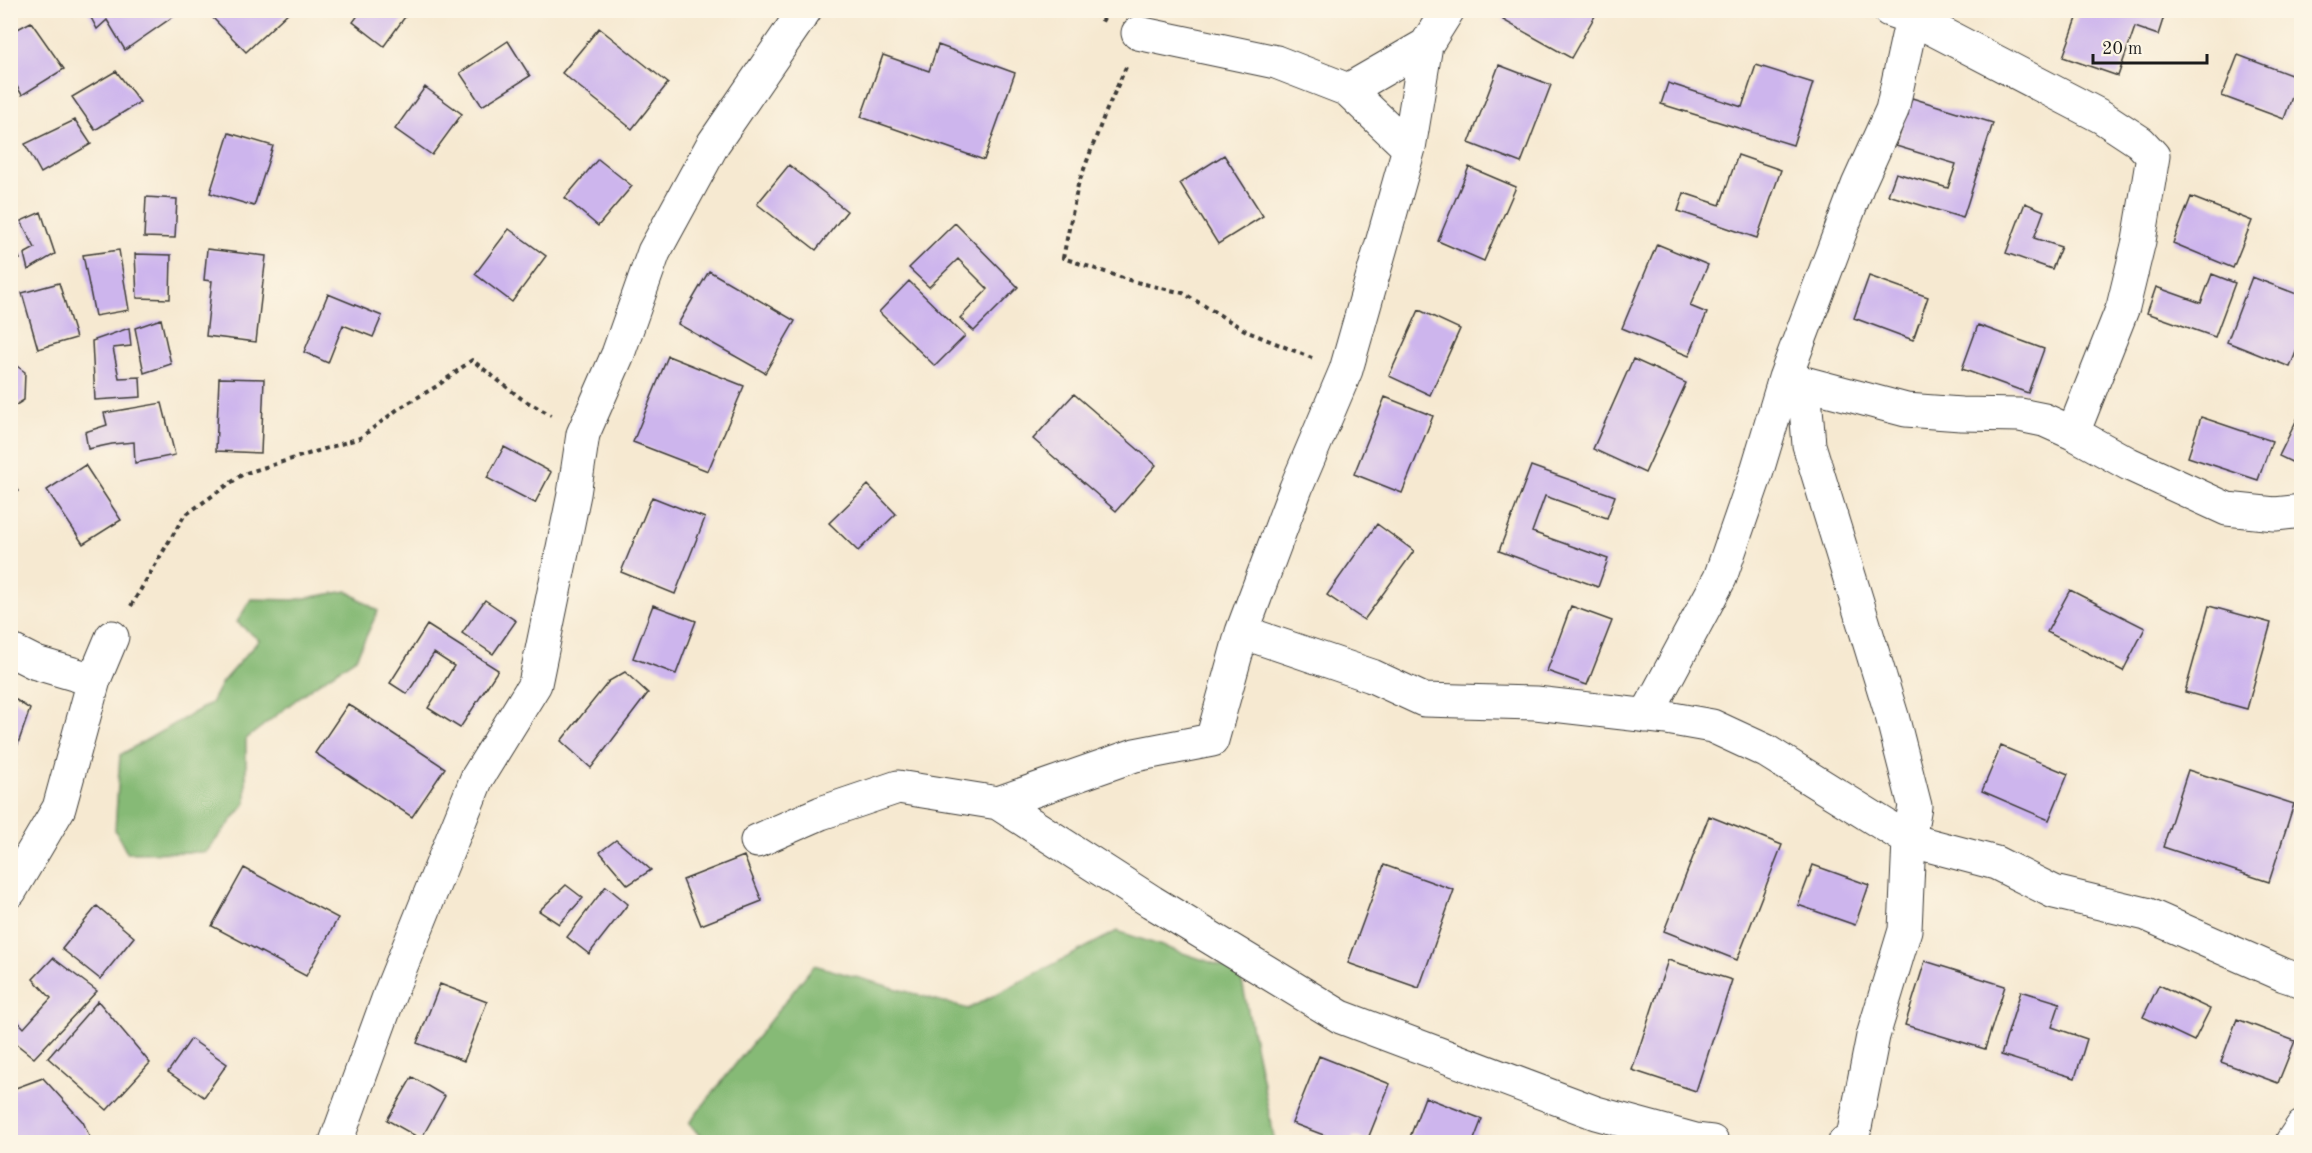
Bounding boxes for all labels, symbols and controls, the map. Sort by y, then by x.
scale bar [2093,27,2207,65]
text: 20 m [2102,40,2142,58]

